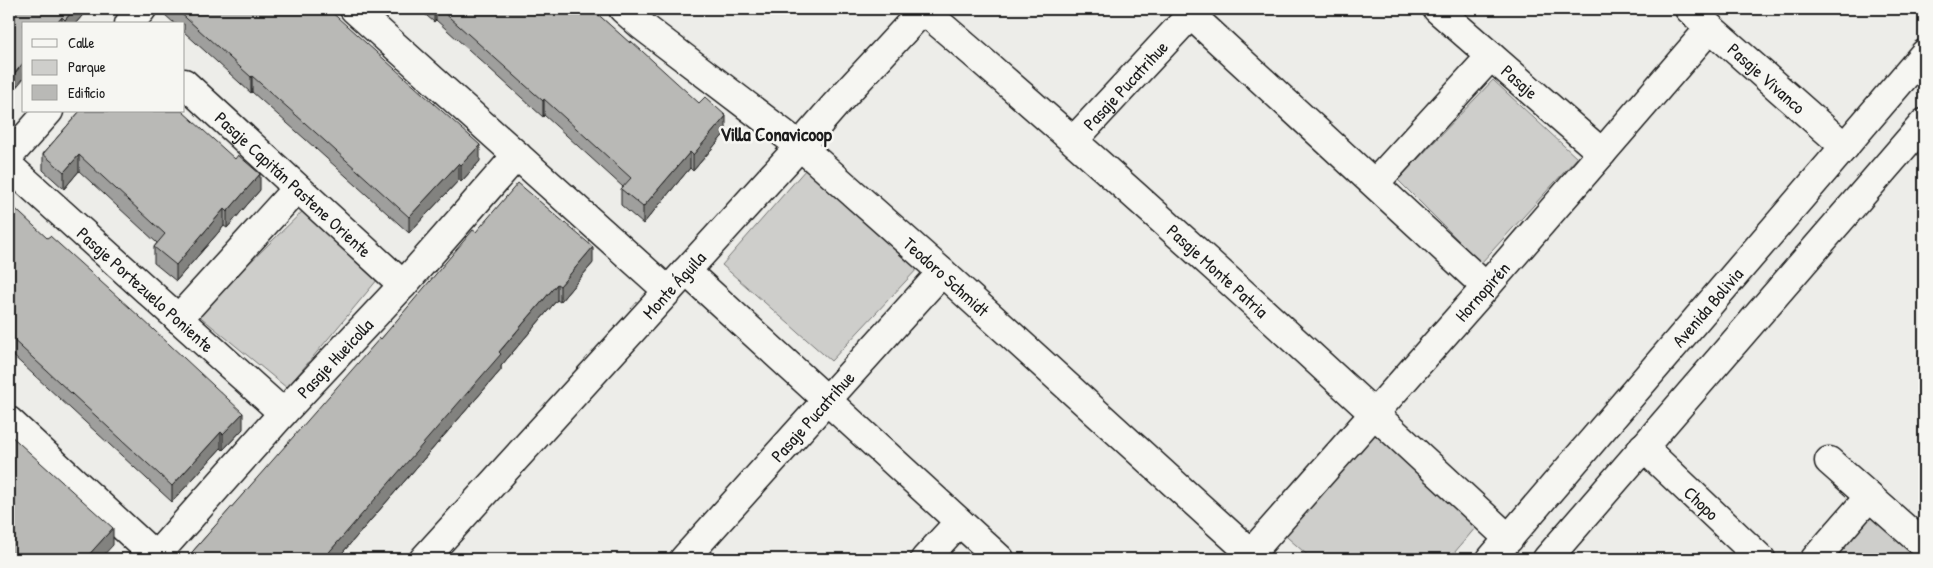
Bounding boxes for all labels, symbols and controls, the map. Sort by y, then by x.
legend [22,22,185,112]
text: Calle [68,32,95,53]
street label: Pasaje Pucatrihue [1077,35,1173,135]
street label: Pasaje Vivanco [1723,37,1811,119]
text: Parque [68,56,106,77]
street label: Pasaje [1496,58,1544,104]
text: Edificio [68,82,105,103]
street label: Pasaje Capitán Pastene Oriente [210,105,377,263]
district label: Villa Conavicoop [720,121,833,148]
street label: Pasaje Monte Patria [1162,218,1274,323]
street label: Pasaje Portezuelo Poniente [72,221,220,358]
street label: Teodoro Schmidt [898,231,996,322]
street label: Monte Águila [636,245,711,324]
street label: Hornopirén [1449,256,1515,327]
street label: Avenida Bolivia [1666,262,1748,352]
street label: Pasaje Hueicolla [291,312,378,403]
street label: Pasaje Pucatrihue [765,365,860,467]
street label: Chopo [1679,480,1725,525]

